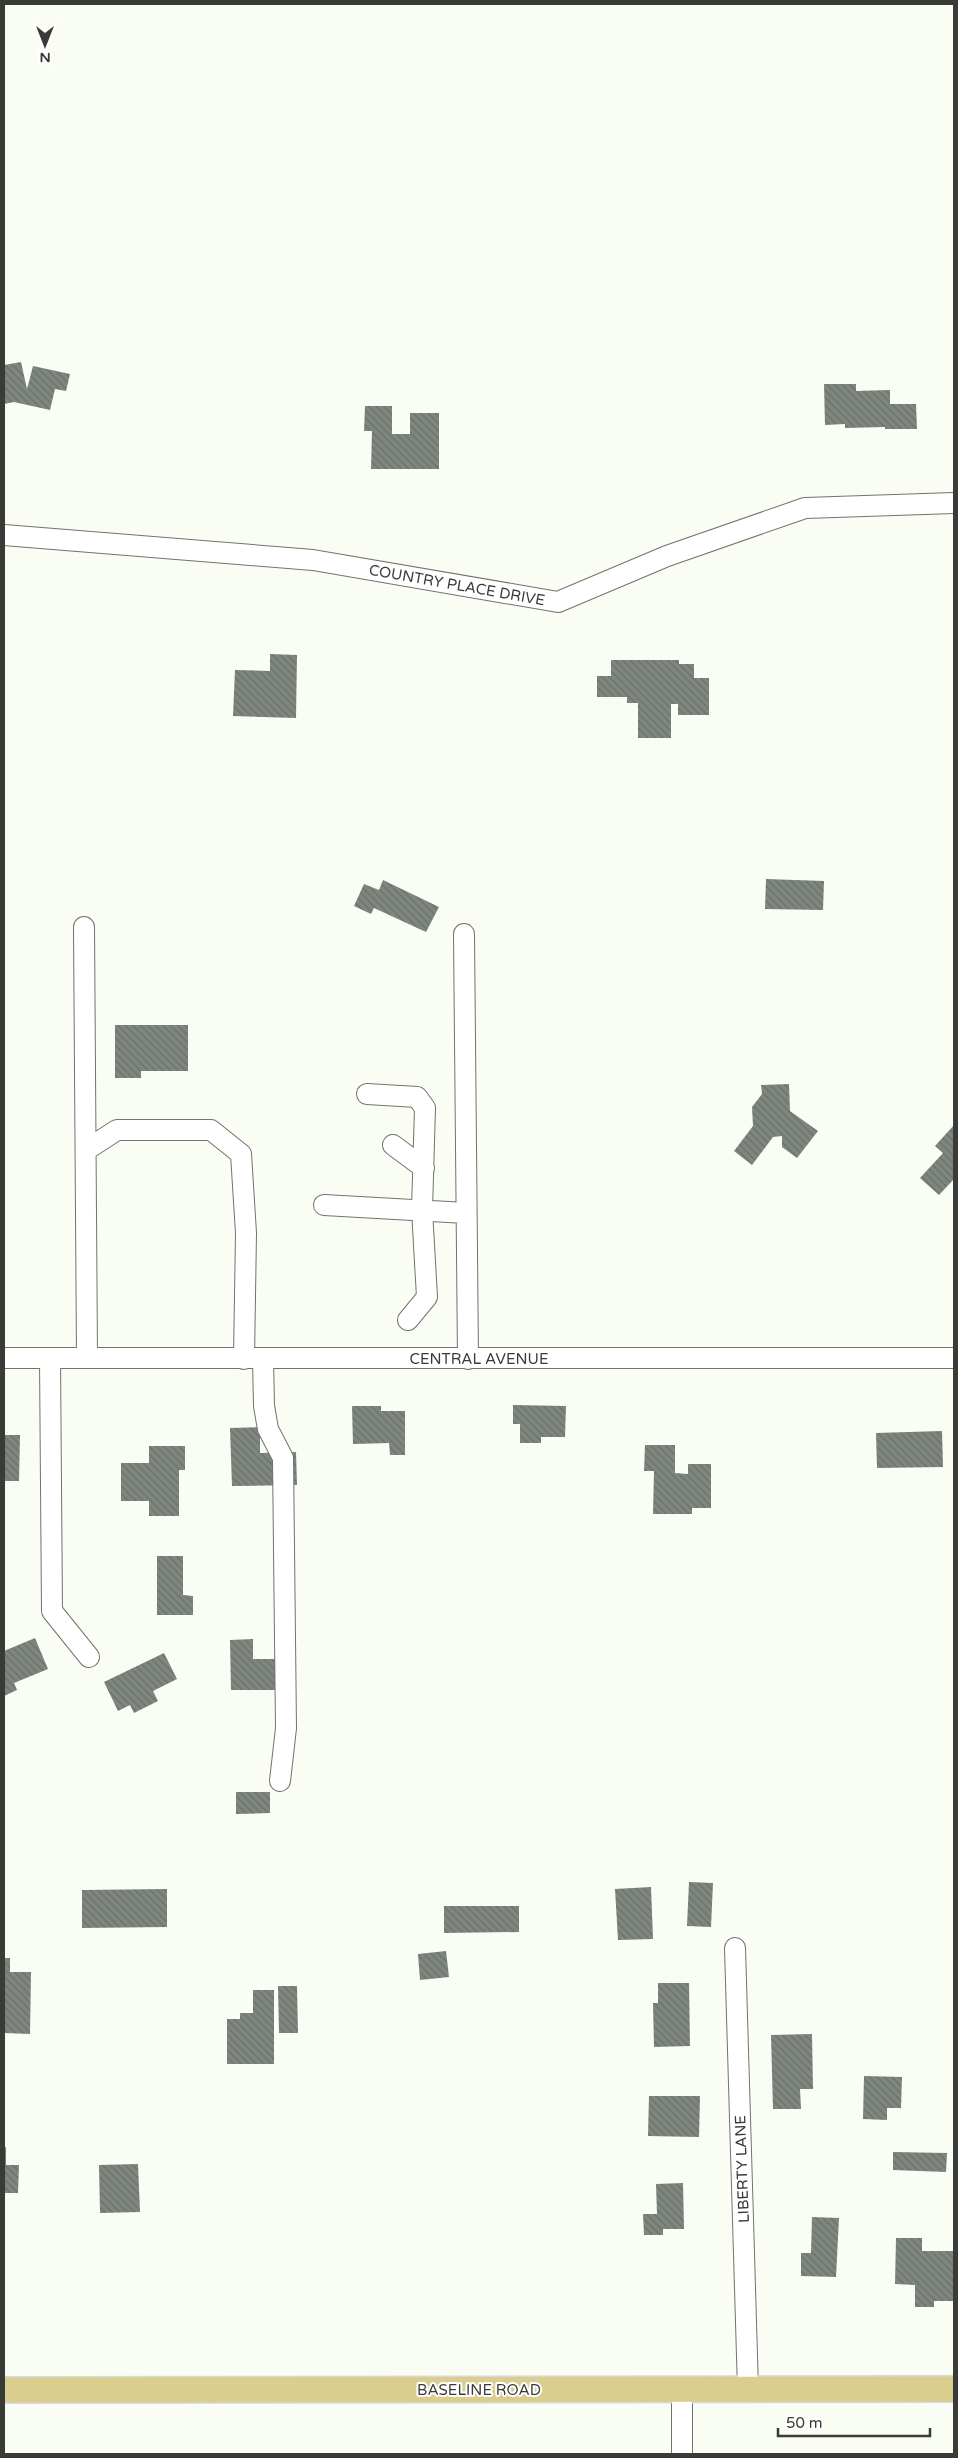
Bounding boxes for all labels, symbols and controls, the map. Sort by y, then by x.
north arrow [20,20,70,70]
text: N [39,49,51,66]
street label: COUNTRY PLACE DRIVE [368,561,546,609]
street label: CENTRAL AVENUE [409,1350,549,1368]
street label: LIBERTY LANE [731,2115,753,2223]
street label: BASELINE ROAD [417,2381,541,2399]
scale bar [778,2406,930,2438]
text: 50 m [786,2414,823,2432]

